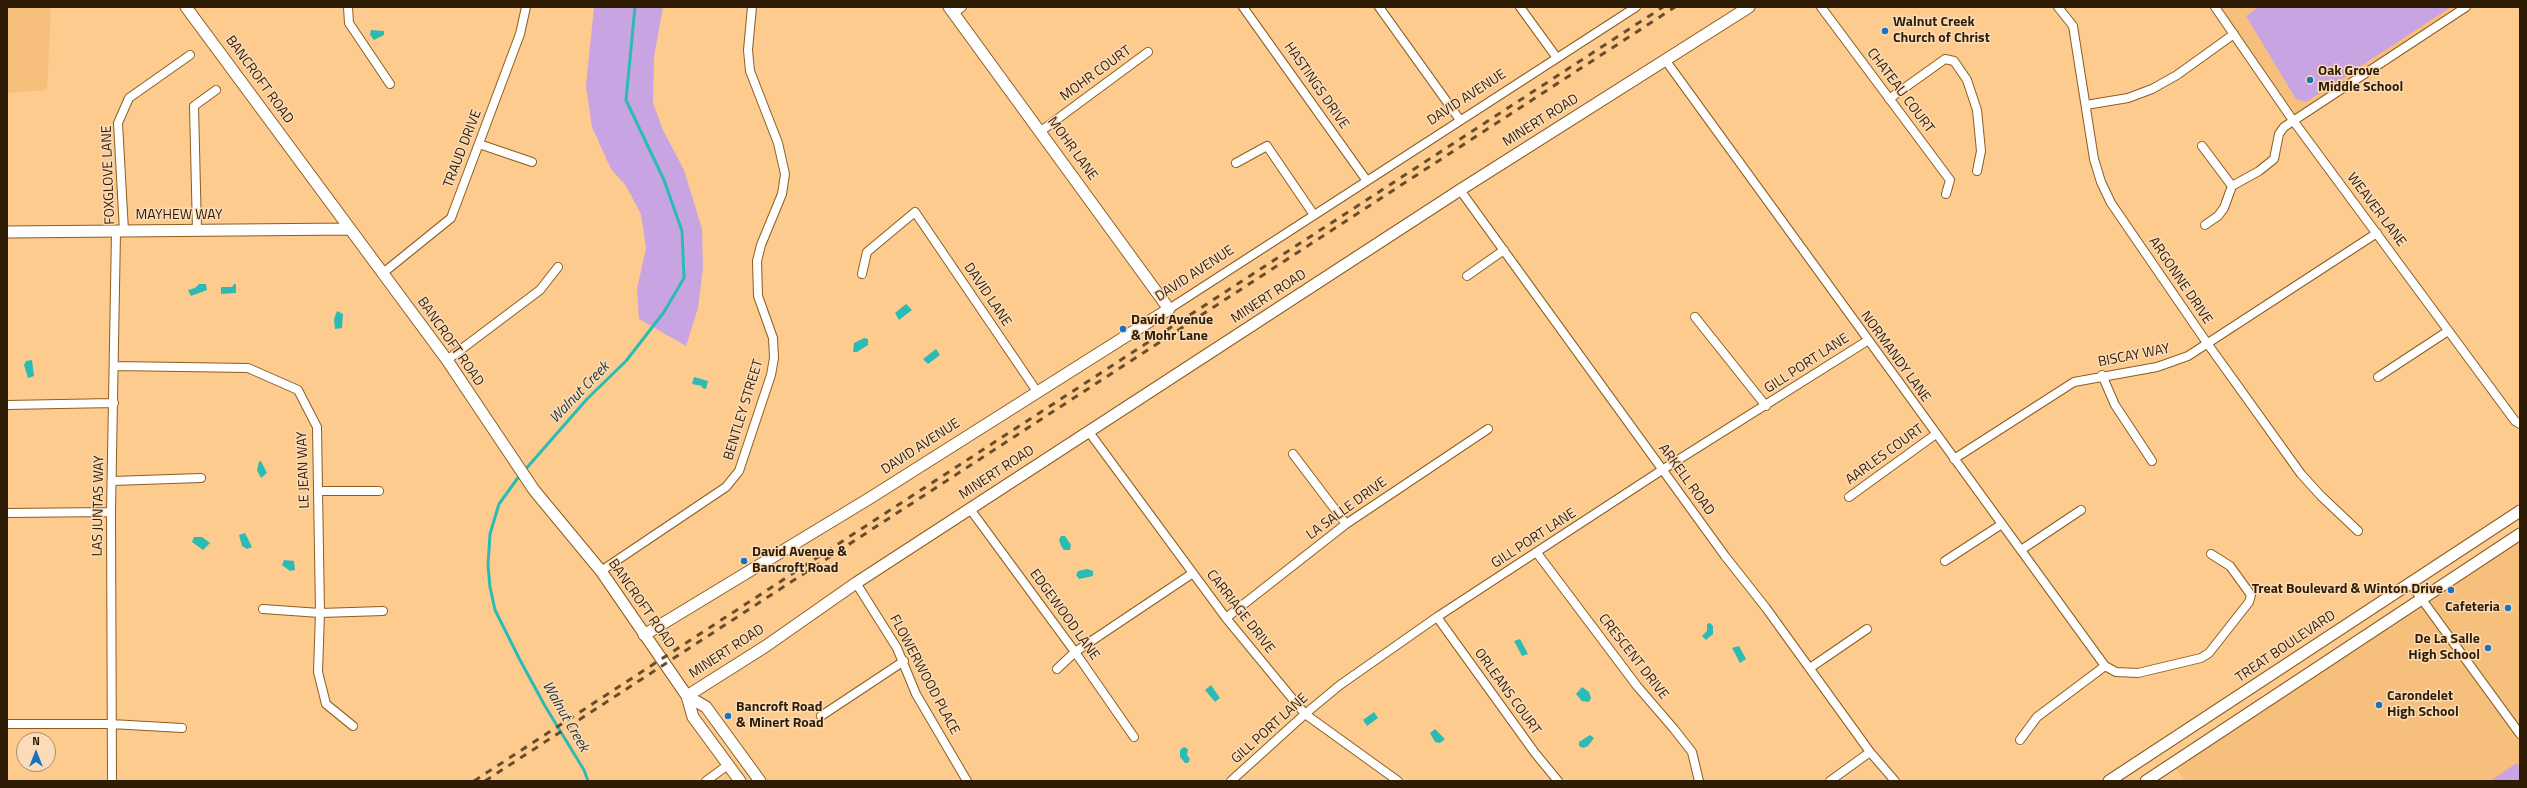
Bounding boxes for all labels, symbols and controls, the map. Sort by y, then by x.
place label: Walnut Creek Church of Christ [1893,15,1990,48]
marker: Walnut Creek Church of Christ [1880,26,1890,36]
street label: BANCROFT ROAD [221,33,297,127]
street label: HASTINGS DRIVE [1280,39,1352,133]
street label: MOHR COURT [1057,43,1135,105]
street label: CHATEAU COURT [1863,45,1937,137]
place label: Oak Grove Middle School [2318,64,2403,96]
street label: DAVID AVENUE [1424,66,1510,130]
marker: Oak Grove Middle School [2305,75,2315,85]
street label: MINERT ROAD [1500,91,1582,151]
street label: TRAUD DRIVE [440,108,486,190]
street label: MOHR LANE [1043,114,1101,184]
street label: FOXGLOVE LANE [99,125,119,225]
street label: WEAVER LANE [2343,170,2409,250]
street label: MAYHEW WAY [136,208,222,224]
street label: ARGONNE DRIVE [2145,234,2215,328]
street label: DAVID AVENUE [1152,242,1238,306]
street label: DAVID LANE [960,260,1014,330]
street label: MINERT ROAD [1228,266,1310,328]
street label: BANCROFT ROAD [413,294,487,390]
street label: NORMANDY LANE [1856,308,1934,406]
place label: David Avenue & Mohr Lane [1131,313,1213,346]
marker: David Avenue & Mohr Lane [1118,324,1128,334]
street label: GILL PORT LANE [1762,330,1852,398]
street label: BISCAY WAY [2097,341,2171,371]
street label: BENTLEY STREET [721,357,767,463]
water label: Walnut Creek [546,359,614,427]
street label: DAVID AVENUE [878,415,964,479]
street label: AARLES COURT [1843,421,1927,489]
street label: LE JEAN WAY [294,431,314,509]
street label: ARKELL ROAD [1654,441,1718,519]
street label: MINERT ROAD [956,442,1038,504]
street label: LAS JUNTAS WAY [90,455,108,557]
street label: LA SALLE DRIVE [1304,474,1390,544]
street label: GILL PORT LANE [1489,505,1579,573]
place label: David Avenue & Bancroft Road [752,545,847,578]
street label: BANCROFT ROAD [604,556,678,652]
marker: David Avenue & Bancroft Road [739,556,749,566]
street label: EDGEWOOD LANE [1025,566,1103,664]
street label: CARRIAGE DRIVE [1202,567,1278,657]
place label: Treat Boulevard & Winton Drive [2252,582,2443,598]
marker: Treat Boulevard & Winton Drive [2446,585,2456,595]
place label: Cafeteria [2445,600,2500,616]
marker: Cafeteria [2503,603,2513,613]
street label: TREAT BOULEVARD [2233,607,2339,687]
street label: CRESCENT DRIVE [1594,611,1672,703]
street label: FLOWERWOOD PLACE [885,612,963,738]
street label: MINERT ROAD [686,621,768,683]
place label: De La Salle High School [2408,632,2480,664]
marker: De La Salle High School [2483,643,2493,653]
street label: ORLEANS COURT [1470,646,1544,738]
water label: Walnut Creek [538,679,592,755]
place label: Carondelet High School [2387,689,2459,722]
street label: GILL PORT LANE [1228,690,1312,768]
place label: Bancroft Road & Minert Road [736,700,824,732]
marker: Carondelet High School [2374,700,2384,710]
marker: Bancroft Road & Minert Road [723,711,733,721]
north arrow [16,732,56,772]
text: N [32,733,40,749]

